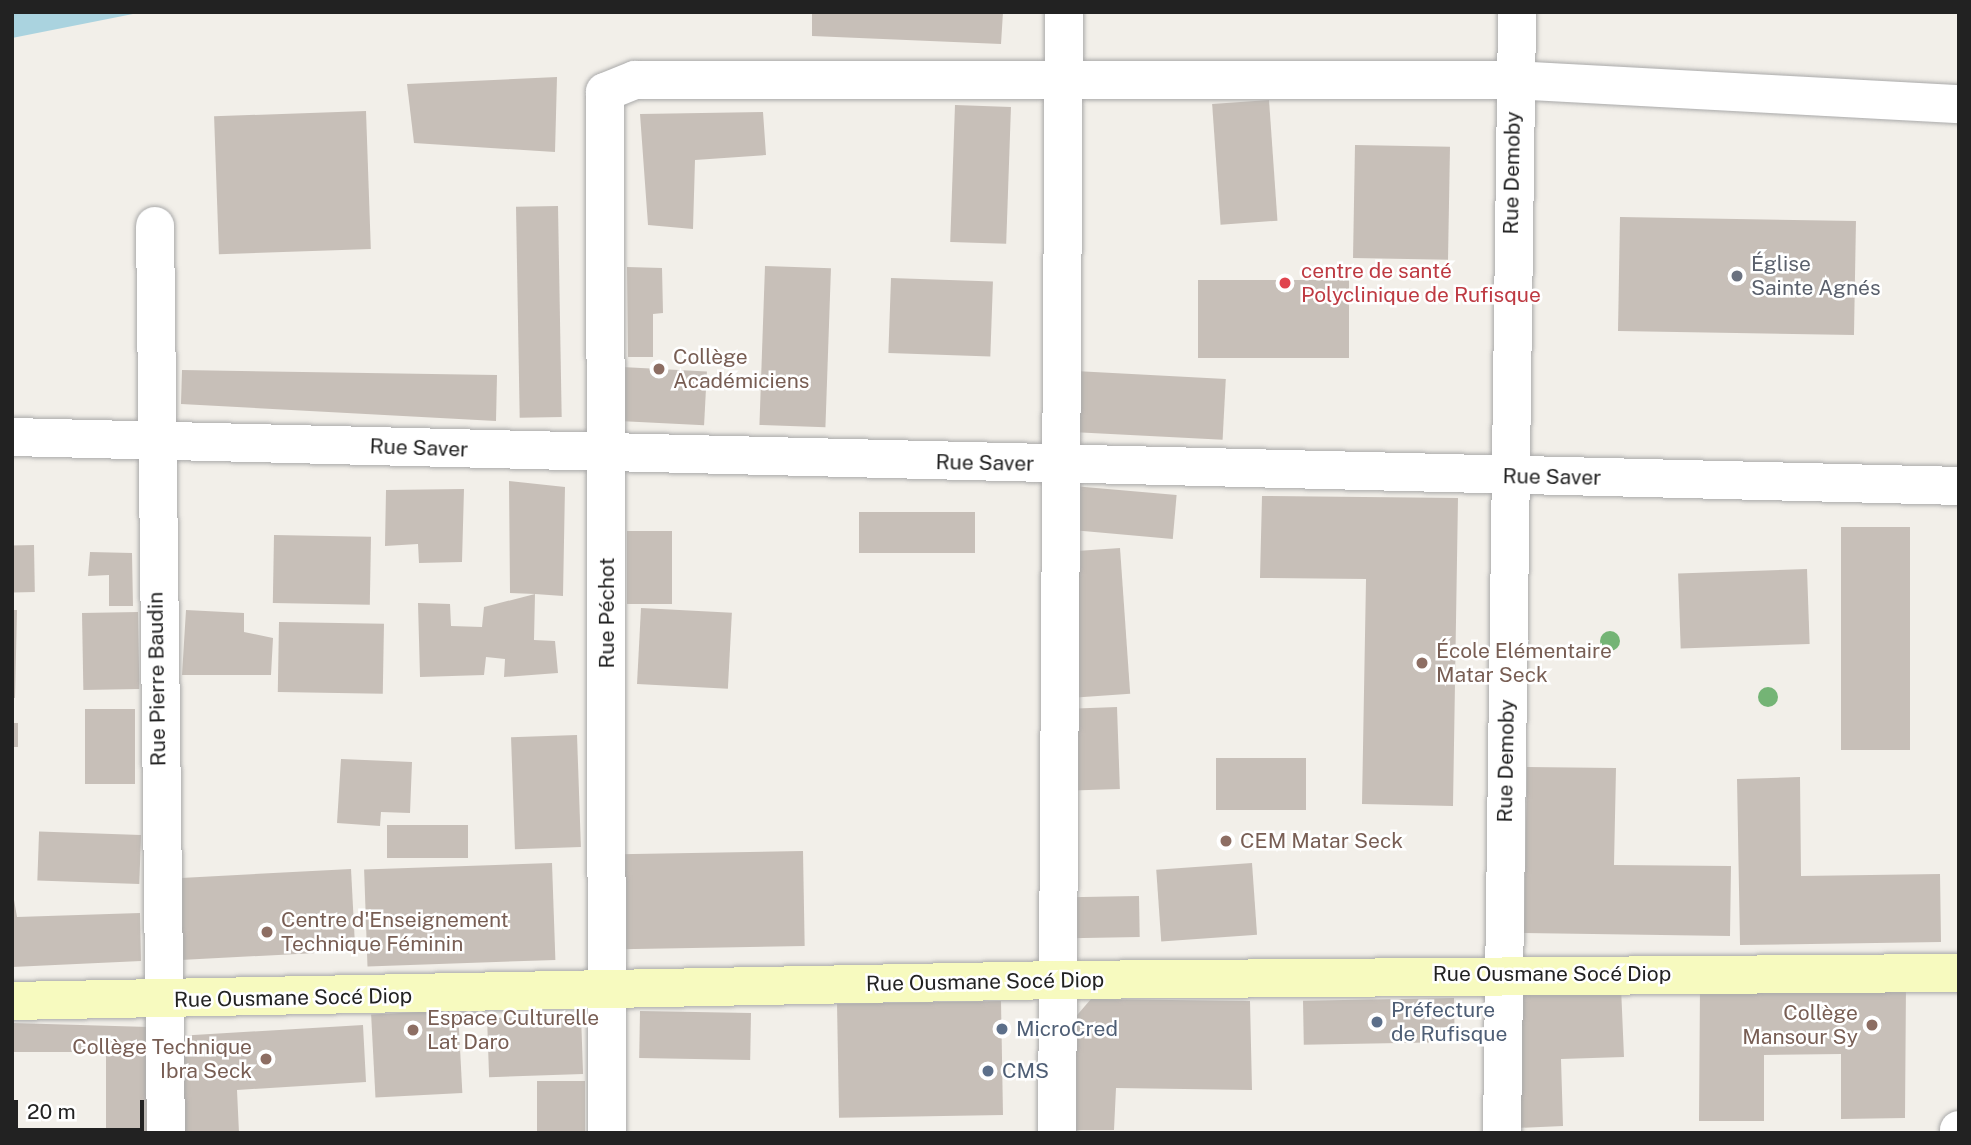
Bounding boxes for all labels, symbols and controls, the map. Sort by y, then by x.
street label: Rue Demoby [1498,111,1526,235]
place label: Église Sainte Agnés [1751,251,1881,301]
place label: centre de santé Polyclinique de Rufisque [1301,258,1541,308]
marker: Église Sainte Agnés [1729,268,1745,284]
marker: centre de santé Polyclinique de Rufisque [1275,273,1295,293]
place label: Collège Académiciens [673,344,809,394]
marker: Collège Académiciens [651,361,667,377]
street label: Rue Saver [369,434,469,462]
street label: Rue Saver [935,450,1035,476]
street label: Rue Saver [1502,464,1602,490]
street label: Rue Péchot [594,557,620,669]
street label: Rue Pierre Baudin [143,591,171,767]
place label: École Elémentaire Matar Seck [1436,638,1612,688]
marker: École Elémentaire Matar Seck [1414,655,1430,671]
street label: Rue Demoby [1492,699,1520,823]
place label: CEM Matar Seck [1240,828,1403,854]
marker: CEM Matar Seck [1218,833,1234,849]
place label: Centre d'Enseignement Technique Féminin [281,907,509,957]
marker: Centre d'Enseignement Technique Féminin [259,924,275,940]
street label: Rue Ousmane Socé Diop [1433,961,1671,987]
street label: Rue Ousmane Socé Diop [865,967,1105,997]
street label: Rue Ousmane Socé Diop [173,983,413,1013]
place label: Préfecture de Rufisque [1391,997,1507,1047]
place label: Collège Mansour Sy [1742,1000,1858,1050]
place label: Espace Culturelle Lat Daro [427,1005,599,1055]
marker: Préfecture de Rufisque [1369,1014,1385,1030]
place label: MicroCred [1016,1016,1118,1042]
marker: Collège Mansour Sy [1864,1017,1880,1033]
marker: MicroCred [994,1021,1010,1037]
marker: Espace Culturelle Lat Daro [405,1022,421,1038]
place label: Collège Technique Ibra Seck [72,1034,252,1084]
marker: Collège Technique Ibra Seck [258,1051,274,1067]
place label: CMS [1002,1058,1049,1084]
marker: CMS [980,1063,996,1079]
scale bar [18,1086,147,1130]
text: 20 m [27,1099,76,1124]

